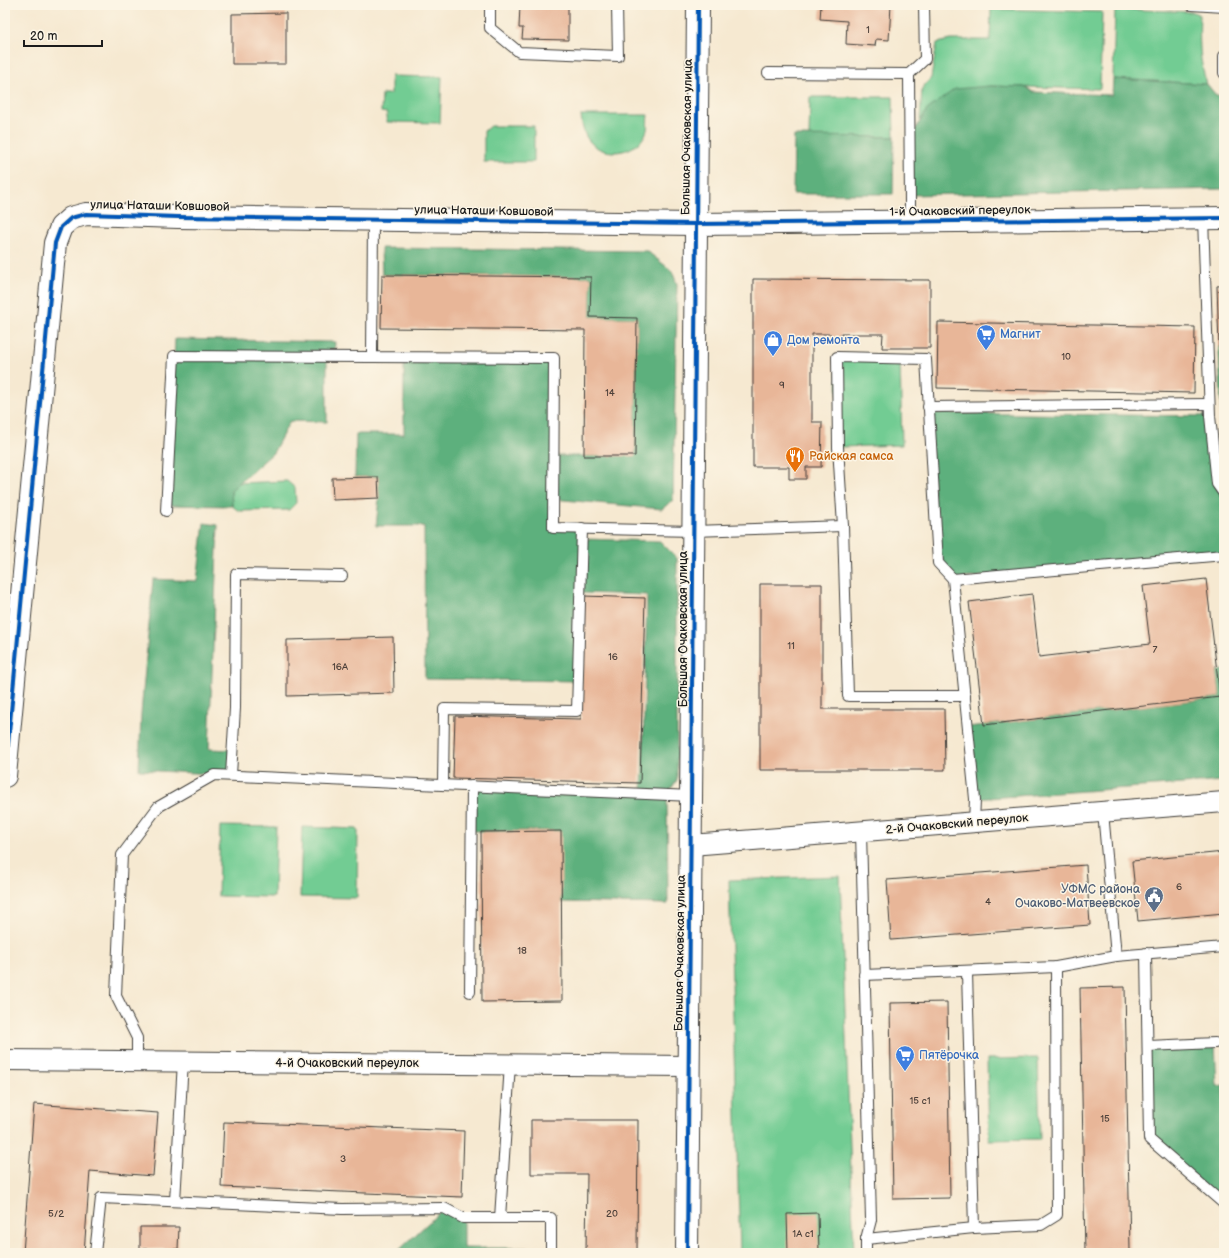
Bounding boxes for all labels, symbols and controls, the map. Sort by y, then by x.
scale bar [24,22,102,48]
house number: 1 [866,24,870,36]
text: 20 m [30,29,57,44]
street label: Большая Очаковская улица [678,59,696,215]
street label: улица Наташи Ковшовой [90,197,230,215]
street label: улица Наташи Ковшовой [414,202,554,220]
street label: 1-й Очаковский переулок [889,202,1031,220]
supermarket icon: Магнит [975,323,997,351]
place label: Магнит [1000,327,1041,342]
shop icon: Дом ремонта [762,329,784,357]
place label: Дом ремонта [787,333,860,348]
house number: 10 [1061,351,1071,363]
house number: 9 [779,379,785,391]
house number: 14 [605,387,615,399]
restaurant icon: Райская самса [784,445,806,473]
place label: Райская самса [809,449,893,464]
street label: Большая Очаковская улица [676,551,691,707]
house number: 11 [787,640,795,652]
house number: 7 [1153,644,1158,656]
house number: 16 [608,651,618,663]
house number: 16А [332,661,349,673]
street label: 2-й Очаковский переулок [885,810,1030,838]
street label: Большая Очаковская улица [671,875,689,1031]
house number: 6 [1176,881,1182,893]
place label: УФМС района Очаково-Матвеевское [1015,882,1140,911]
public building icon: УФМС района Очаково-Матвеевское [1143,885,1165,913]
house number: 4 [985,896,991,908]
house number: 18 [517,945,527,957]
supermarket icon: Пятёрочка [894,1044,916,1072]
place label: Пятёрочка [919,1048,979,1063]
street label: 4-й Очаковский переулок [275,1056,419,1071]
house number: 15 с1 [909,1095,931,1107]
house number: 15 [1100,1113,1110,1125]
house number: 3 [340,1153,346,1165]
house number: 5/2 [48,1208,64,1220]
house number: 20 [606,1208,618,1220]
house number: 1А с1 [792,1228,814,1240]

